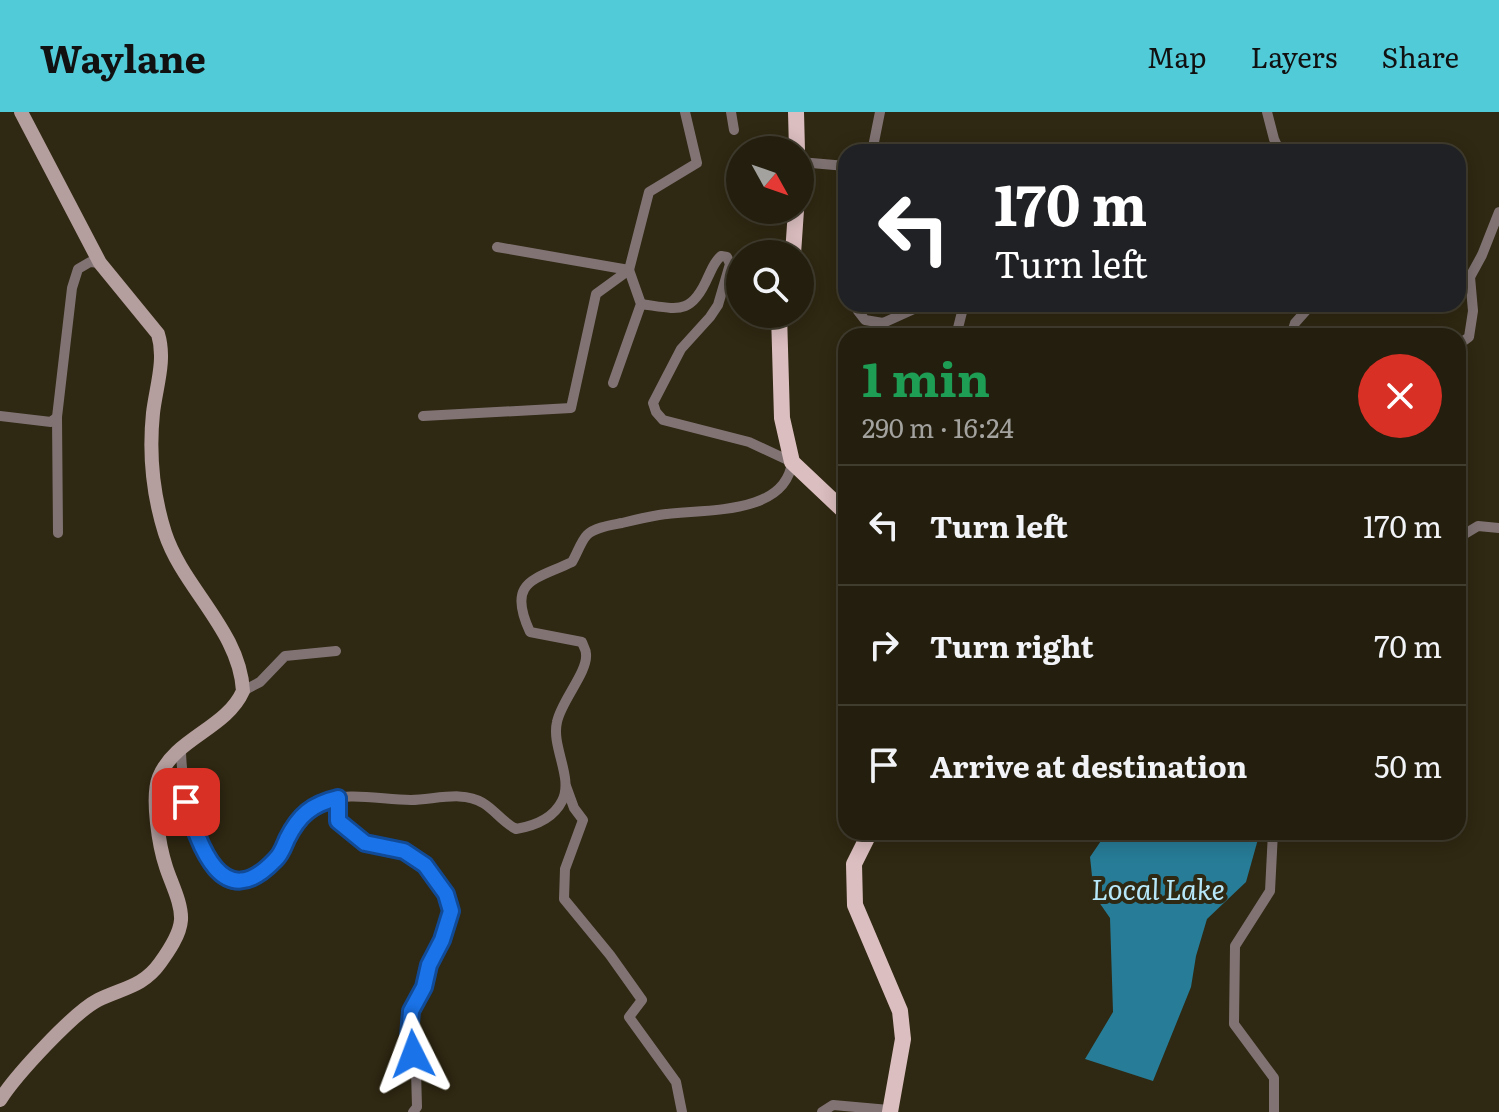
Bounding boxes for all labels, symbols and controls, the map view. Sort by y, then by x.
text: Waylane [40,28,206,85]
text: Map [1147,35,1206,77]
text: Layers [1250,35,1337,77]
text: Share [1381,35,1459,77]
north arrow [726,136,814,224]
map controls [726,136,814,328]
text: 170 m [994,160,1147,243]
icon: left [862,176,966,280]
text: Turn left [994,236,1148,289]
button: search [726,240,814,328]
text: 1 min [862,341,990,412]
button: close [1358,354,1442,438]
text: 290 m · 16:24 [862,407,1014,446]
icon: left [862,503,906,547]
text: Turn left [930,503,1068,547]
text: 170 m [1363,503,1442,547]
icon: right [862,623,906,667]
text: Turn right [930,623,1094,667]
text: 70 m [1374,623,1442,667]
icon: arrive [862,743,906,787]
text: Arrive at destination [930,743,1247,787]
text: 50 m [1374,743,1442,787]
pin [152,768,220,836]
icon: arrive [164,780,208,824]
water label: Local Lake [1091,867,1225,909]
position arrow [371,1012,455,1096]

